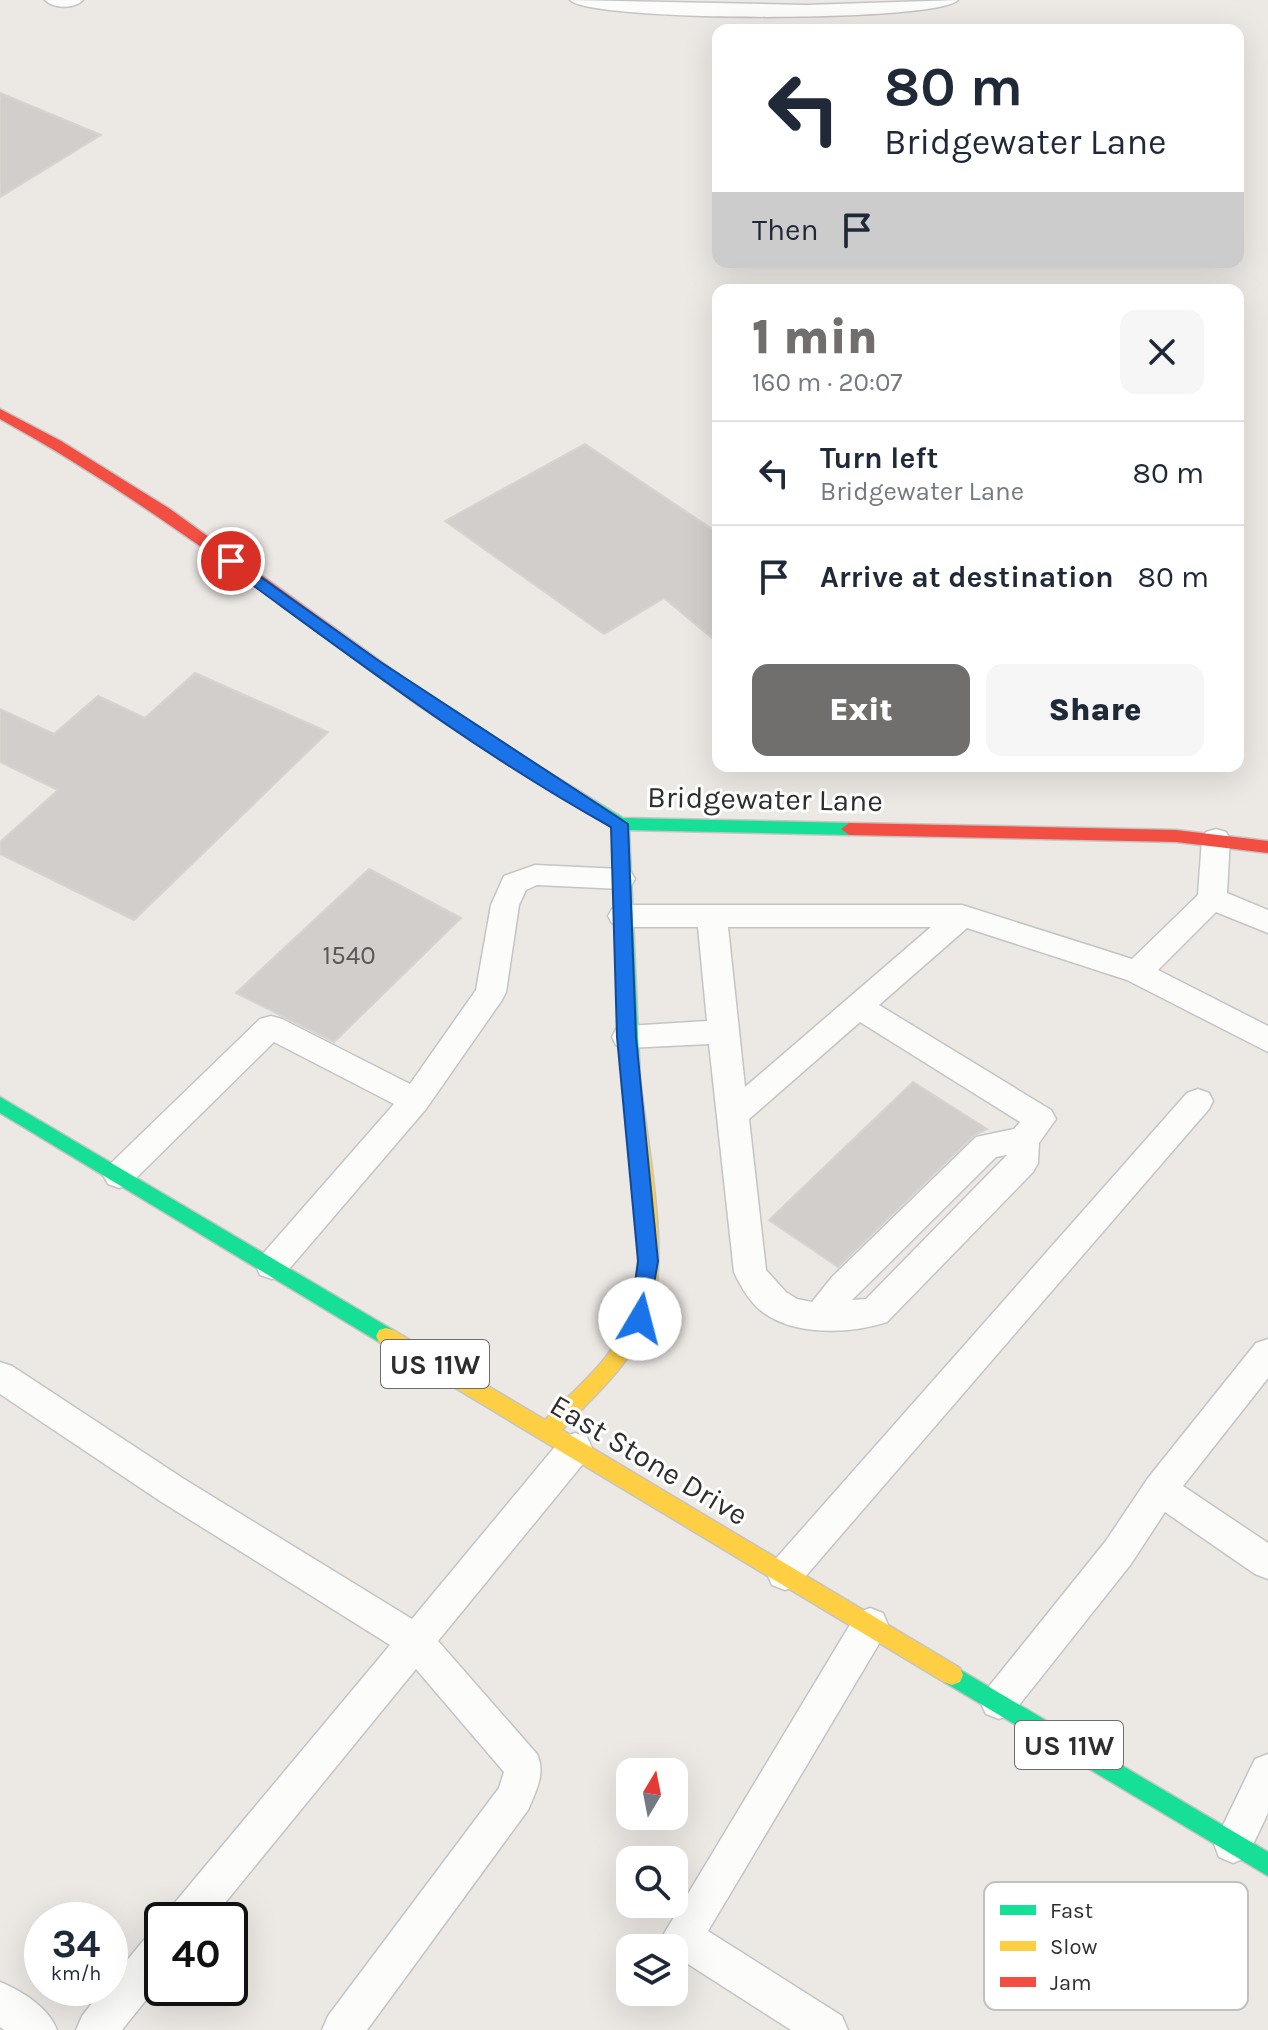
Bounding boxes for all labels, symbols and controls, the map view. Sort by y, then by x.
text: 80 m [884,54,1023,119]
icon: left [752,56,856,160]
text: Bridgewater Lane [884,121,1167,163]
icon: arrive [835,208,879,252]
text: Then [752,212,819,248]
text: 1 min [752,309,878,365]
button: close [1120,310,1204,394]
text: 160 m · 20:07 [752,367,903,398]
text: Turn left [820,440,938,476]
icon: left [752,451,796,495]
text: 80 m [1133,455,1204,491]
text: Bridgewater Lane [820,476,1024,507]
pin [197,527,265,595]
icon: arrive [209,539,253,583]
icon: arrive [752,555,796,599]
text: Arrive at destination [820,559,1114,595]
text: 80 m [1138,559,1209,595]
button: Exit [752,664,970,756]
button: Share [986,664,1204,756]
street label: Bridgewater Lane [647,779,883,819]
house number: 1540 [322,940,376,971]
position arrow [598,1277,682,1361]
road number: US 11W [381,1340,489,1388]
street label: East Stone Drive [544,1387,754,1533]
road number: US 11W [1015,1721,1123,1769]
north arrow [616,1758,688,1830]
map controls [616,1758,688,2006]
button: search [616,1846,688,1918]
legend [984,1882,1248,2010]
text: Fast [1050,1898,1093,1924]
speed limit sign: 40 [144,1902,248,2006]
text: 34 [52,1920,100,1967]
button: layers [616,1934,688,2006]
text: Slow [1050,1934,1097,1960]
text: km/h [51,1962,101,1985]
text: Jam [1050,1970,1092,1996]

